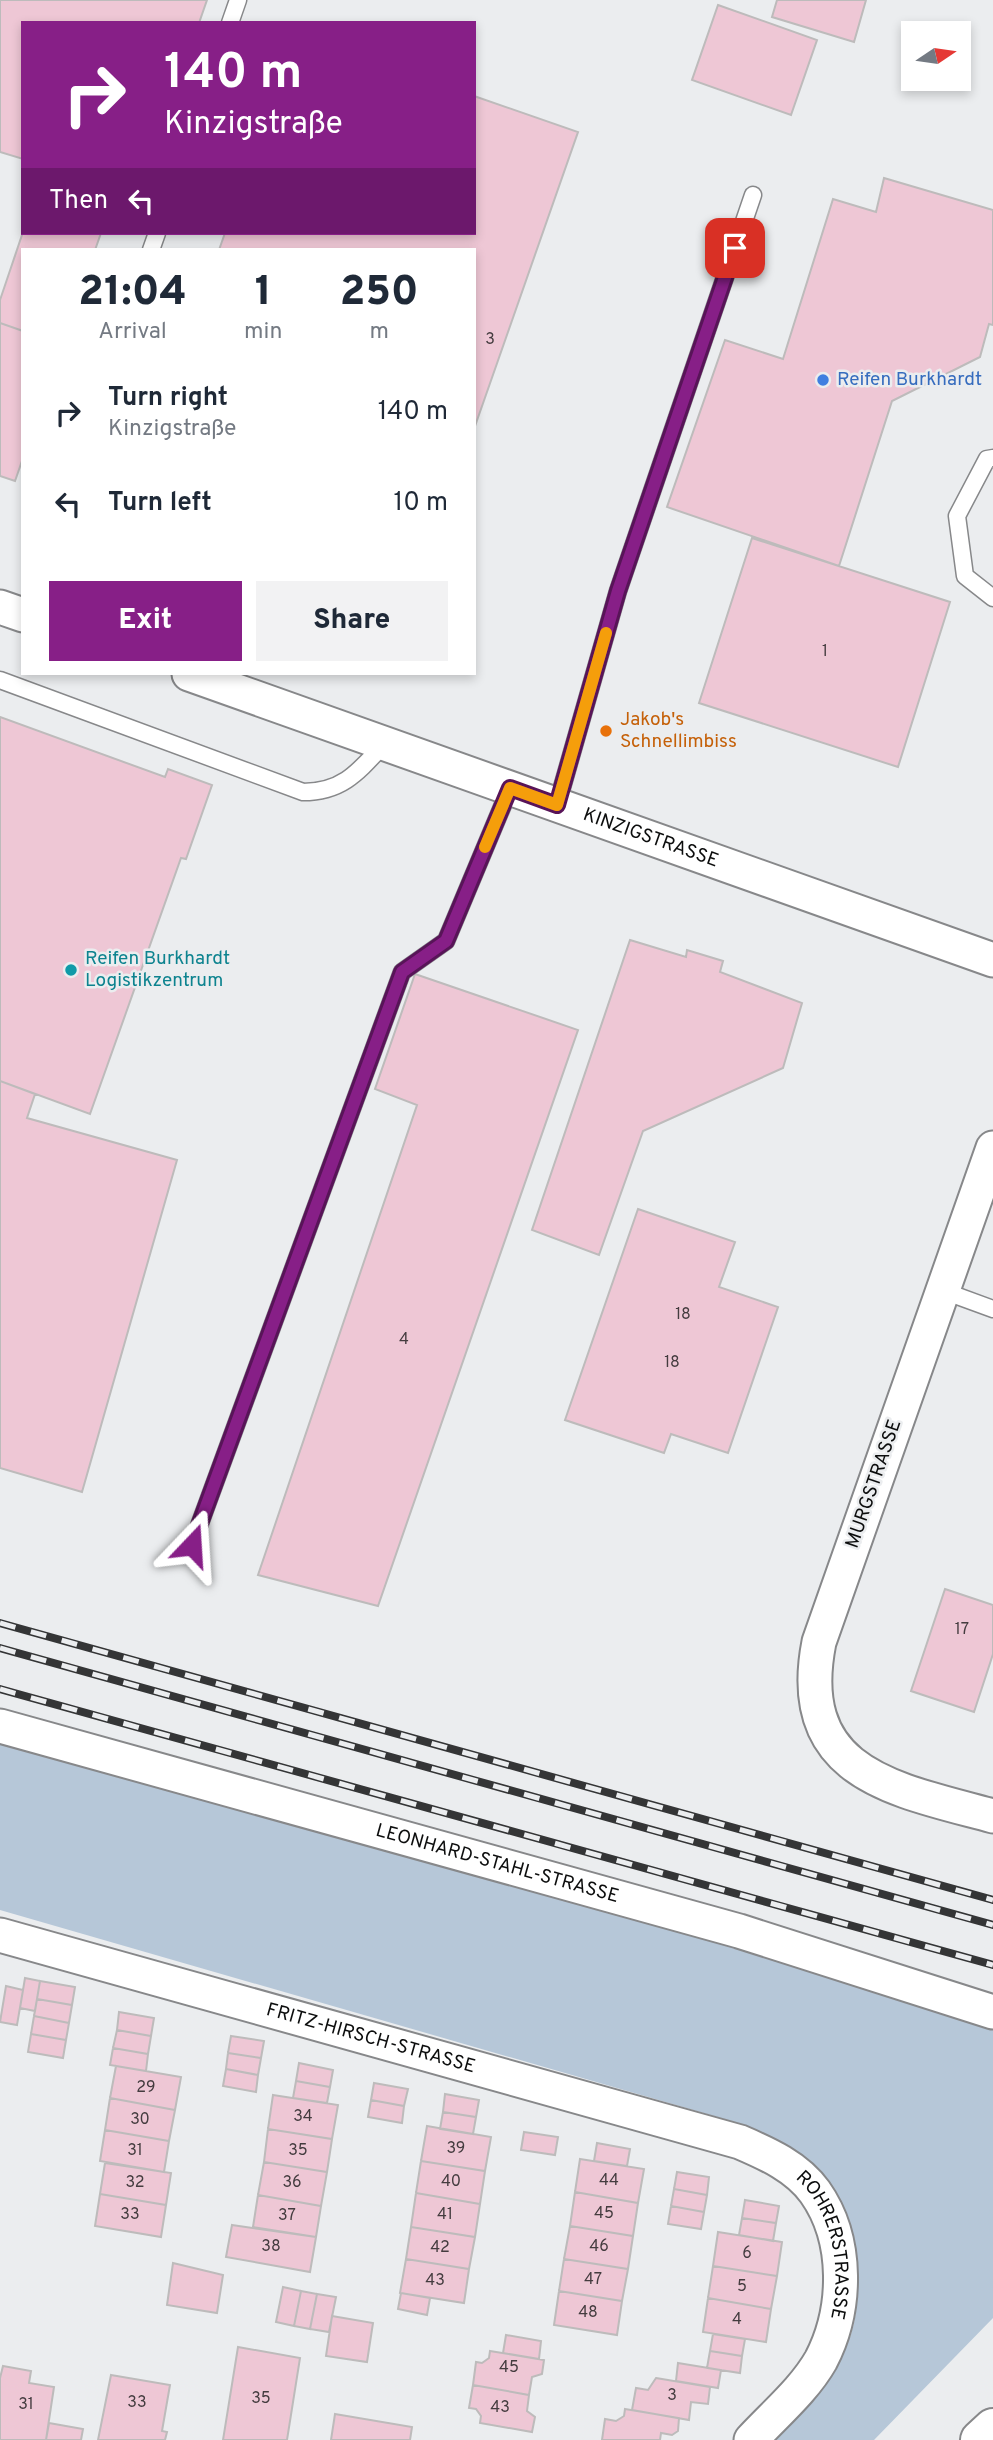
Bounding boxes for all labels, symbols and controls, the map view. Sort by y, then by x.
north arrow [901,21,971,91]
map controls [901,21,971,91]
text: 140 m [164,44,303,106]
icon: right [49,49,140,140]
text: Kinzigstraße [164,105,343,145]
icon: left [122,182,160,220]
text: Then [49,185,108,218]
pin [705,218,765,278]
icon: arrive [716,229,754,267]
text: 21:04 [78,267,187,320]
text: 1 [255,267,272,320]
text: 250 [340,267,419,320]
text: Arrival [98,318,167,347]
text: min [244,318,282,347]
text: m [369,318,389,347]
house number: 3 [485,330,495,350]
place label: Reifen Burkhardt [837,368,982,392]
marker: Reifen Burkhardt [815,372,831,388]
text: Turn right [108,382,228,415]
icon: right [49,394,87,432]
text: 140 m [378,396,448,429]
text: Kinzigstraße [108,415,236,444]
icon: left [49,485,87,523]
text: Turn left [108,487,212,520]
text: 10 m [393,487,448,520]
button: Exit [49,581,242,661]
button: Share [256,581,448,661]
house number: 1 [822,642,828,662]
place label: Jakob's Schnellimbiss [620,708,737,754]
marker: Jakob's Schnellimbiss [598,723,614,739]
street label: KINZIGSTRASSE [580,803,722,873]
place label: Reifen Burkhardt Logistikzentrum [85,947,230,993]
marker: Reifen Burkhardt Logistikzentrum [63,962,79,978]
house number: 18 [675,1305,691,1325]
house number: 4 [399,1330,409,1350]
house number: 18 [664,1353,680,1373]
street label: MURGSTRASSE [841,1416,907,1552]
position arrow [155,1508,229,1582]
house number: 17 [955,1620,969,1640]
street label: LEONHARD-STAHL-STRASSE [373,1819,622,1909]
street label: FRITZ-HIRSCH-STRASSE [263,1998,478,2079]
house number: 29 [136,2078,156,2098]
house number: 34 [293,2107,313,2127]
house number: 30 [130,2110,150,2130]
house number: 39 [447,2139,465,2159]
house number: 31 [127,2141,143,2161]
house number: 35 [288,2141,308,2161]
street label: ROHRERSTRASSE [790,2166,853,2322]
house number: 44 [599,2171,619,2191]
house number: 40 [441,2172,461,2192]
house number: 32 [125,2173,145,2193]
house number: 36 [282,2173,302,2193]
house number: 45 [594,2204,614,2224]
house number: 33 [120,2205,140,2225]
house number: 41 [437,2205,453,2225]
house number: 37 [278,2206,296,2226]
house number: 38 [261,2237,281,2257]
house number: 46 [589,2237,609,2257]
house number: 42 [430,2238,450,2258]
house number: 6 [742,2244,752,2264]
house number: 47 [584,2270,602,2290]
house number: 43 [425,2271,445,2291]
house number: 5 [737,2277,747,2297]
house number: 48 [578,2303,598,2323]
house number: 4 [732,2310,742,2330]
house number: 45 [499,2358,519,2378]
house number: 3 [667,2386,677,2406]
house number: 35 [251,2389,271,2409]
house number: 33 [127,2393,147,2413]
house number: 31 [18,2395,34,2415]
house number: 43 [490,2398,510,2418]

